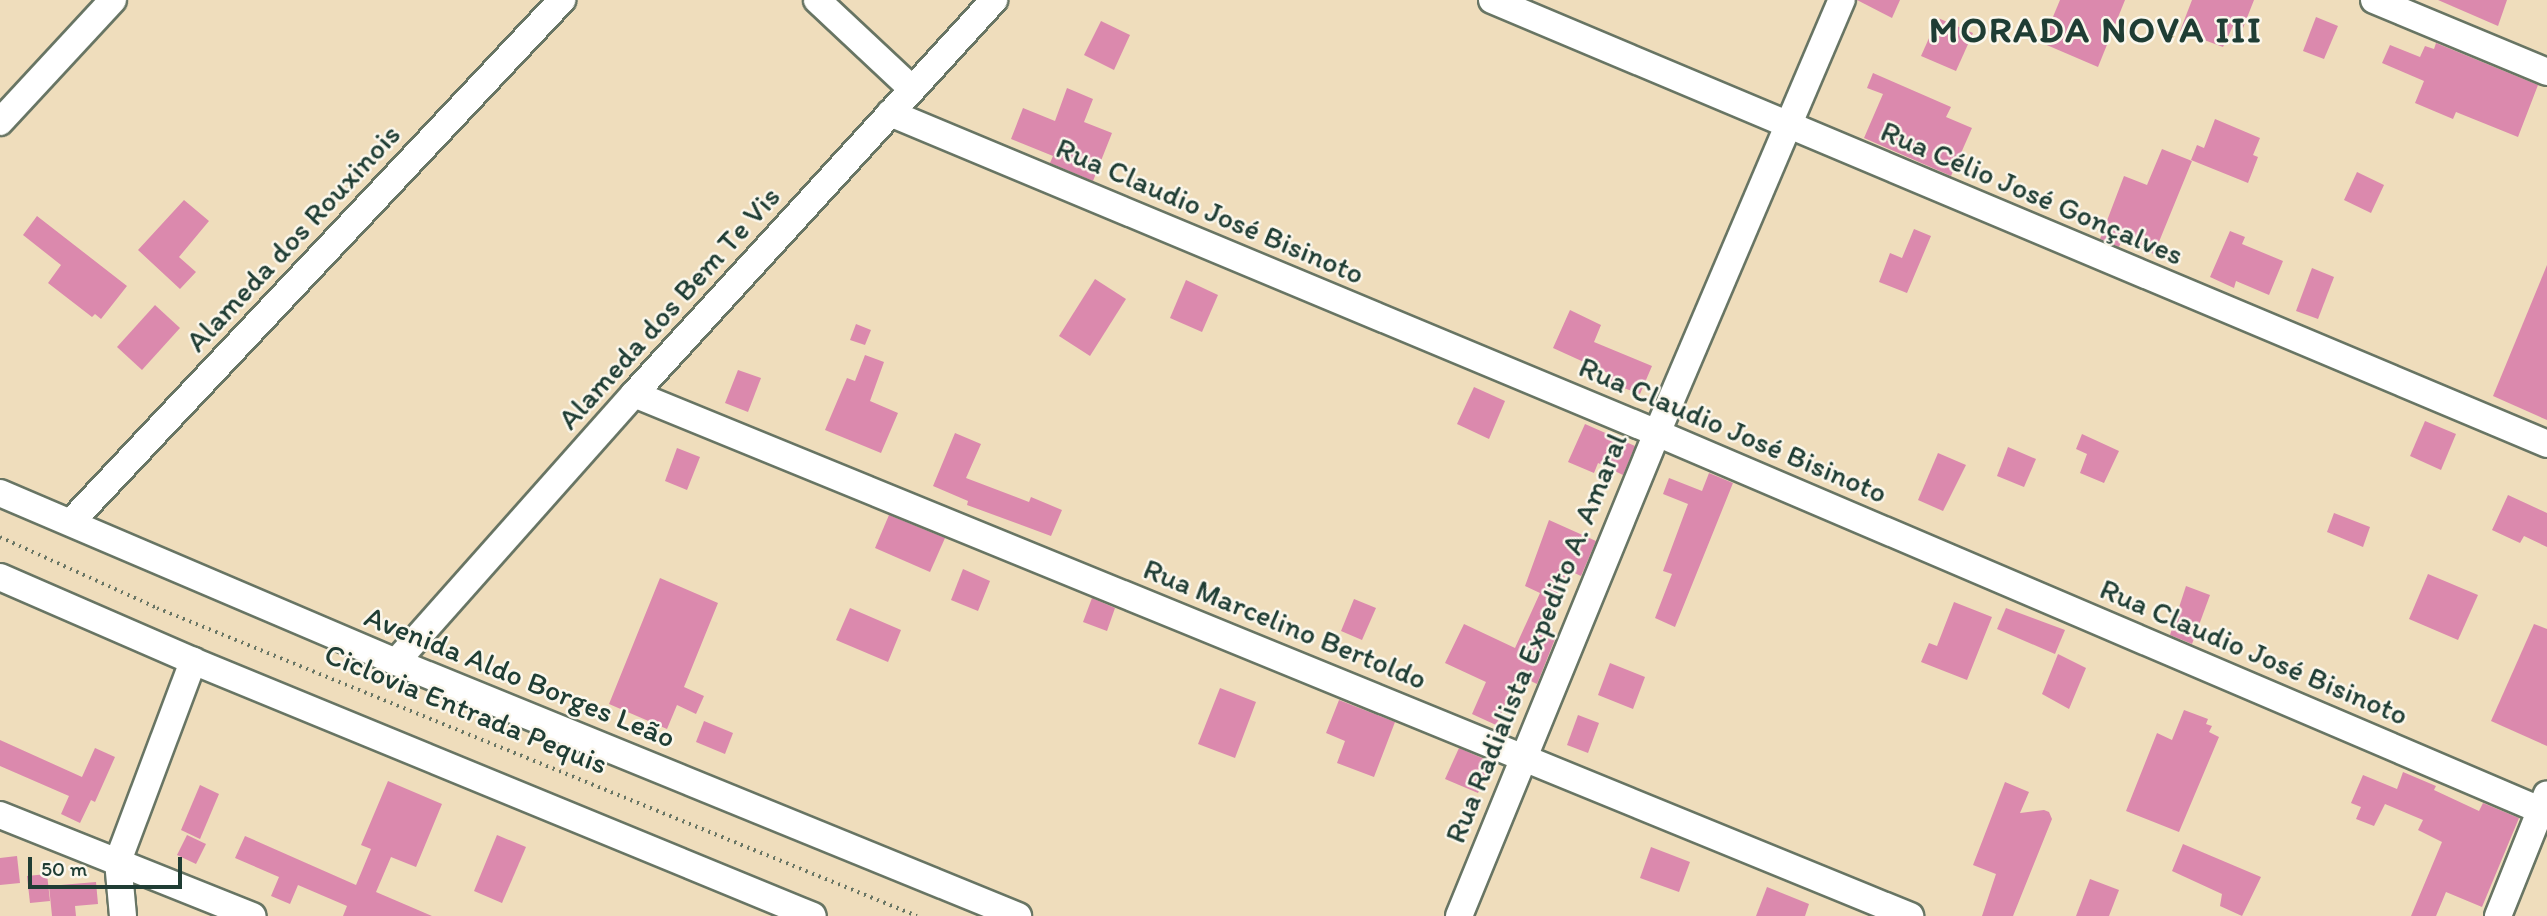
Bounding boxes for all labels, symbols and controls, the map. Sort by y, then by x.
district label: MORADA NOVA III [1932,7,2260,51]
street label: Rua Célio José Gonçalves [1876,113,2188,273]
street label: Alameda dos Rouxinois [179,117,407,359]
street label: Rua Claudio José Bisinoto [1050,130,1370,292]
street label: Alameda dos Bem Te Vis [551,180,787,436]
street label: Rua Claudio José Bisinoto [1573,349,1893,511]
street label: Rua Radialista Expedito A. Amaral [1437,428,1635,848]
street label: Rua Marcelino Bertoldo [1138,551,1432,697]
street label: Rua Claudio José Bisinoto [2094,571,2414,733]
street label: Avenida Aldo Borges Leão [359,598,681,756]
street label: Ciclovia Entrada Pequis [319,636,613,782]
scale bar [32,842,186,886]
text: 50 m [41,856,87,881]

